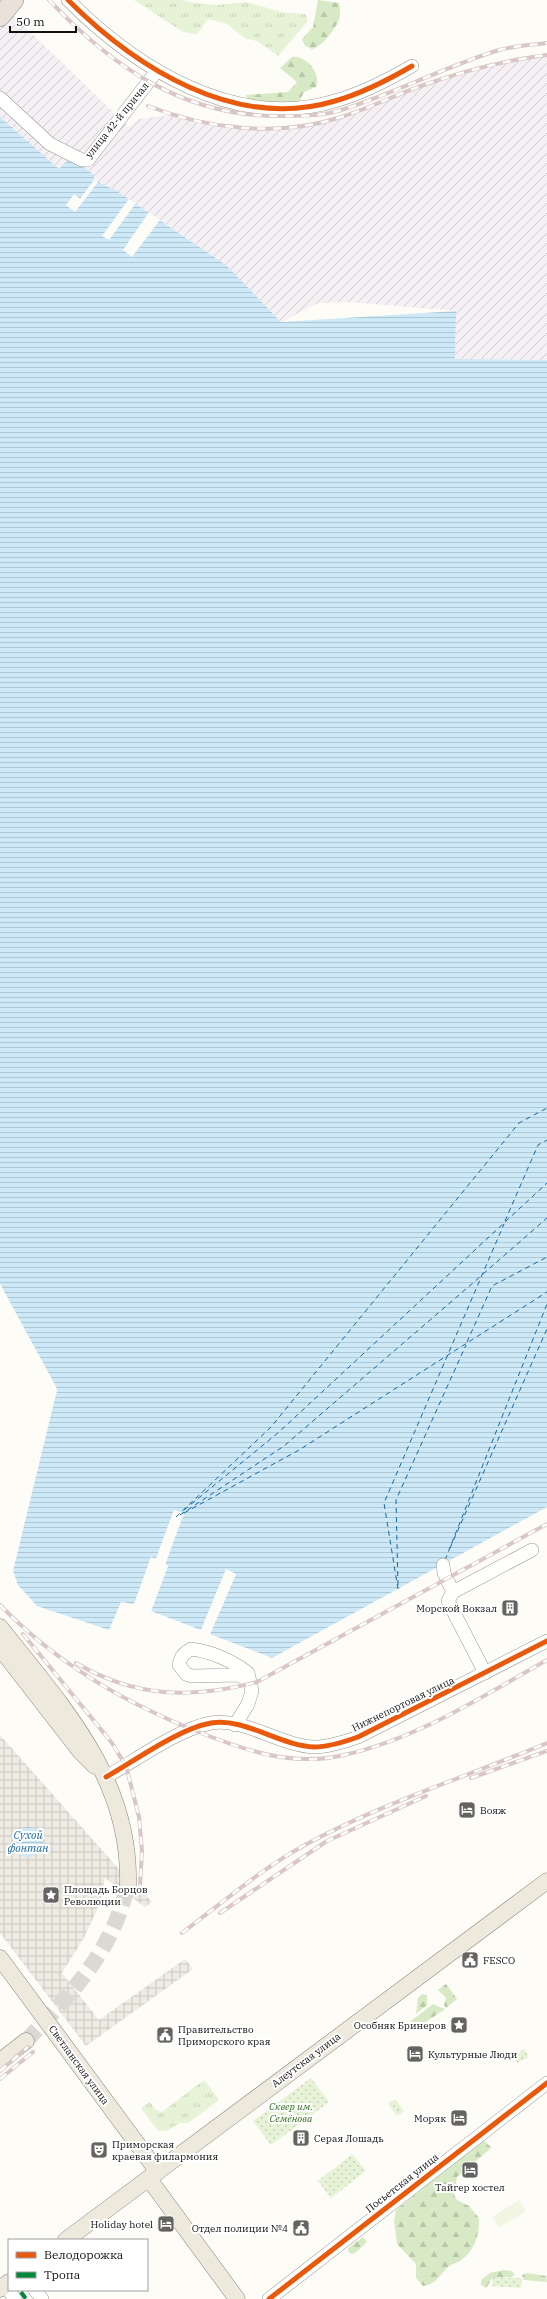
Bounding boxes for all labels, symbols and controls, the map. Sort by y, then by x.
scale bar [10,8,76,34]
text: 50 m [16,14,45,29]
street label: улица 42-й причал [82,79,152,161]
building icon: Морской Вокзал [500,1598,520,1618]
place label: Морской Вокзал [416,1602,497,1615]
street label: Нижнепортовая улица [350,1673,457,1734]
hotel icon: Вояж [457,1800,477,1820]
place label: Вояж [480,1804,506,1817]
water label: Сухой фонтан [7,1828,49,1855]
place label: Площадь Борцов Революции [64,1883,148,1908]
place icon: Площадь Борцов Революции [41,1885,61,1905]
public building icon: FESCO [460,1950,480,1970]
place label: FESCO [483,1954,515,1967]
place icon: Особняк Бринеров [449,2015,469,2035]
place label: Особняк Бринеров [354,2019,446,2032]
street label: Светланская улица [46,2023,112,2108]
place label: Правительство Приморского края [178,2023,271,2048]
public building icon: Правительство Приморского края [155,2025,175,2045]
street label: Алеутская улица [269,2029,344,2090]
hotel icon: Культурные Люди [405,2044,425,2064]
place label: Культурные Люди [428,2048,518,2061]
park label: Сквер им. Семёнова [269,2100,313,2125]
hotel icon: Моряк [449,2108,469,2128]
place label: Моряк [414,2112,446,2125]
building icon: Серая Лошадь [291,2128,311,2148]
place label: Серая Лошадь [314,2132,384,2145]
place label: Приморская краевая филармония [112,2138,218,2163]
theatre icon: Приморская краевая филармония [89,2140,109,2160]
street label: Посьетская улица [363,2150,441,2216]
hotel icon: Тайгер хостел [460,2160,480,2180]
place label: Тайгер хостел [435,2181,505,2194]
hotel icon: Holiday hotel [156,2214,176,2234]
place label: Holiday hotel [90,2218,153,2231]
public building icon: Отдел полиции №4 [291,2218,311,2238]
place label: Отдел полиции №4 [192,2222,288,2235]
legend [8,2239,148,2291]
text: Велодорожка [44,2247,124,2262]
text: Тропа [44,2267,81,2282]

